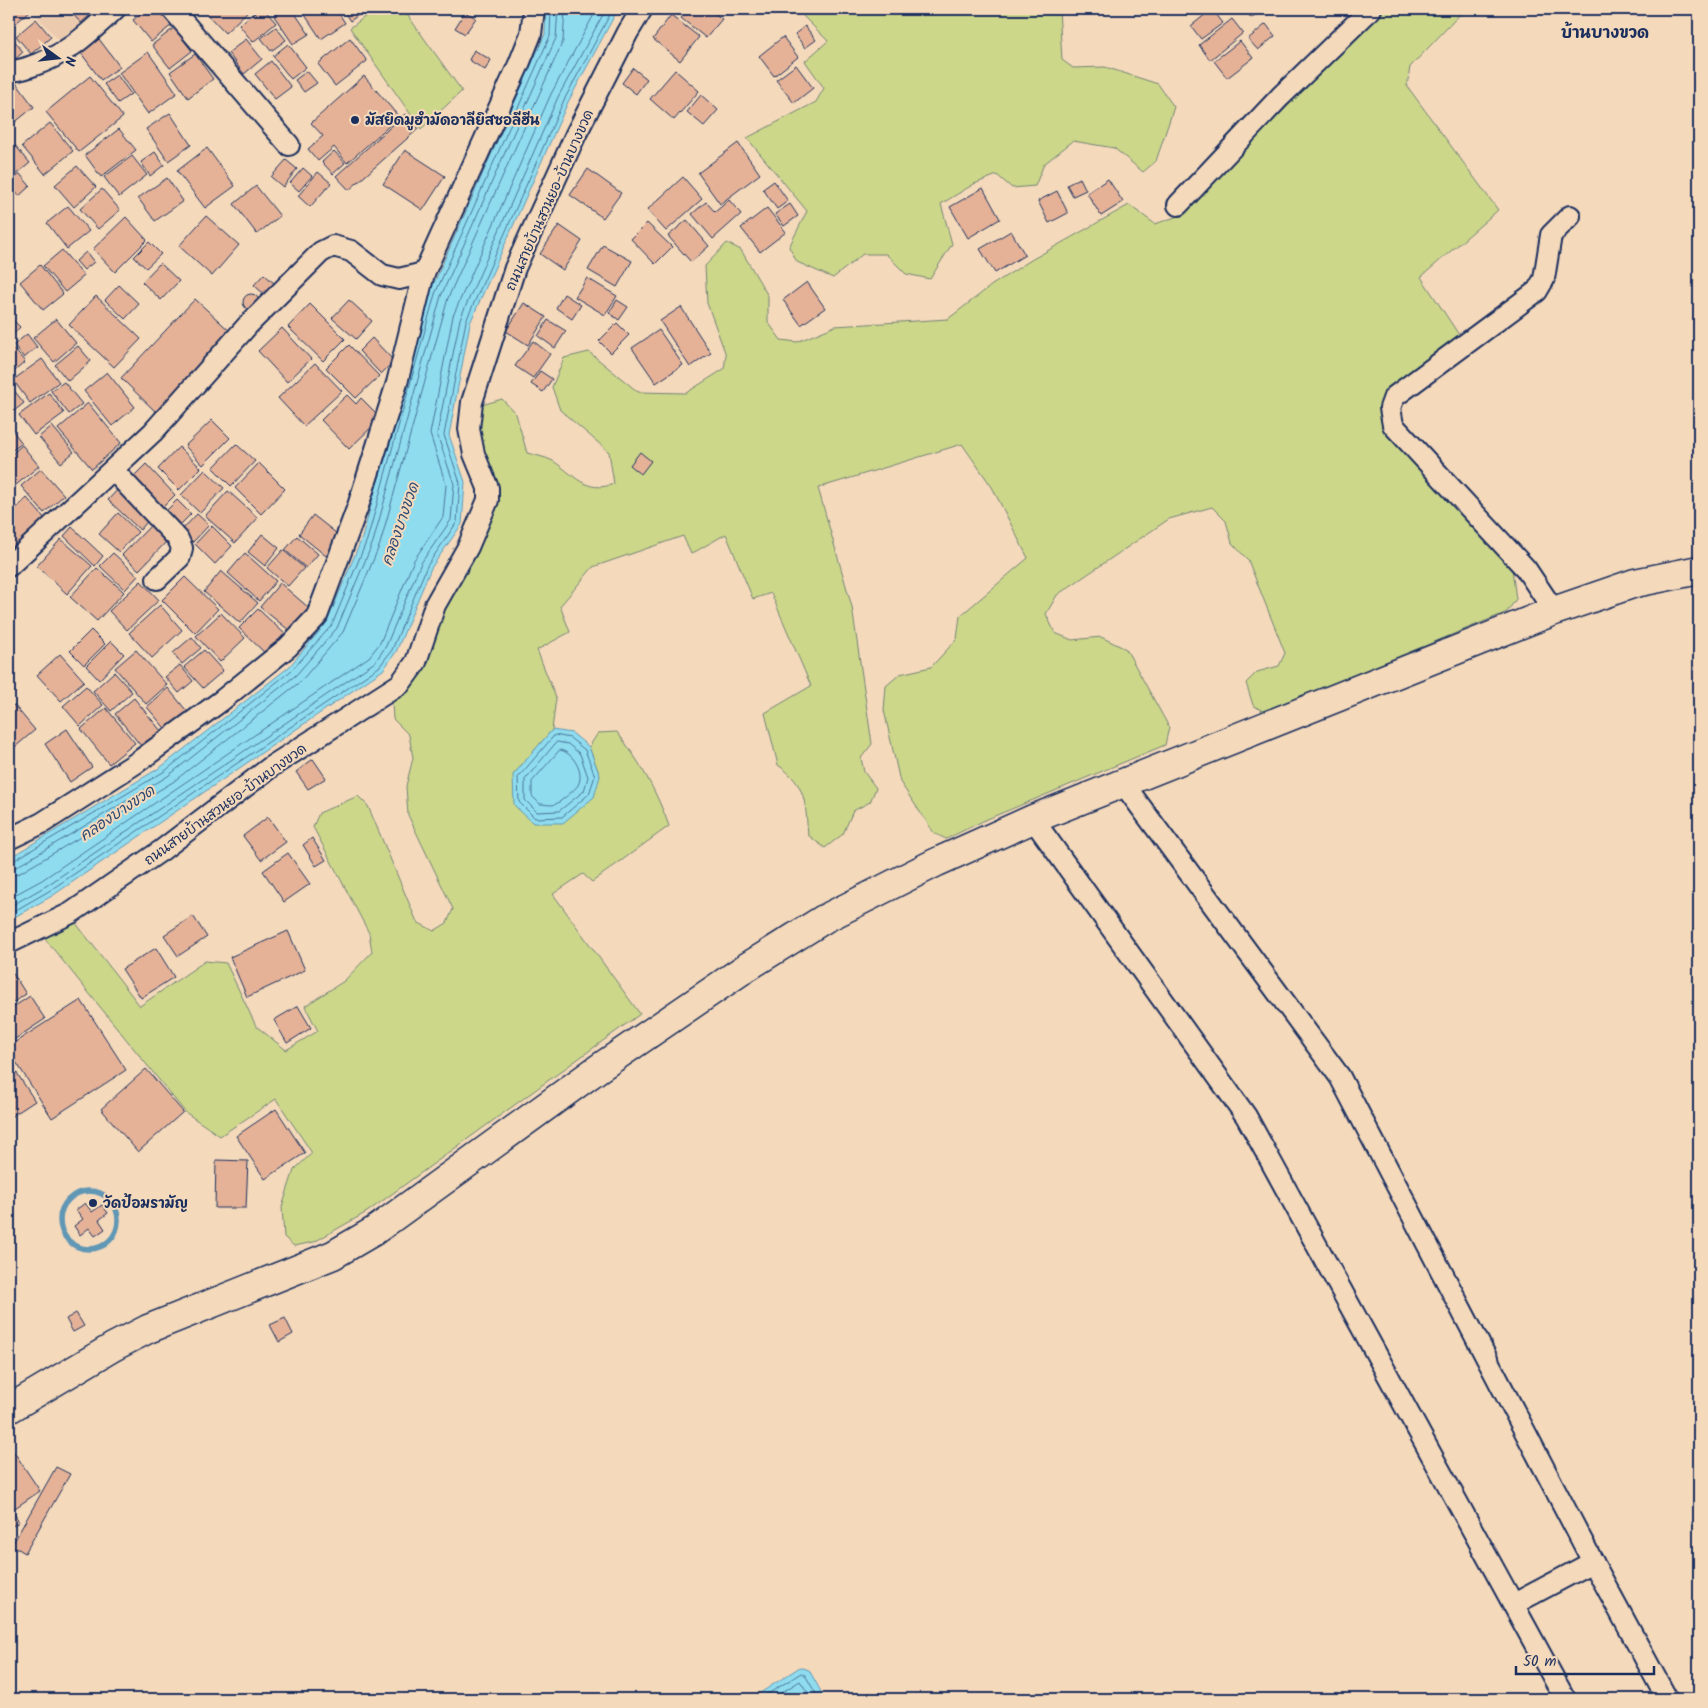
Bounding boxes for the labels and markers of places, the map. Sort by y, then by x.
place label: มัสยิดมูฮำมัดอาลียิสซอลีฮีน [365,110,540,132]
marker: มัสยิดมูฮำมัดอาลียิสซอลีฮีน [349,114,361,126]
place label: วัดป้อมรามัญ [103,1192,188,1215]
marker: วัดป้อมรามัญ [87,1197,99,1209]

